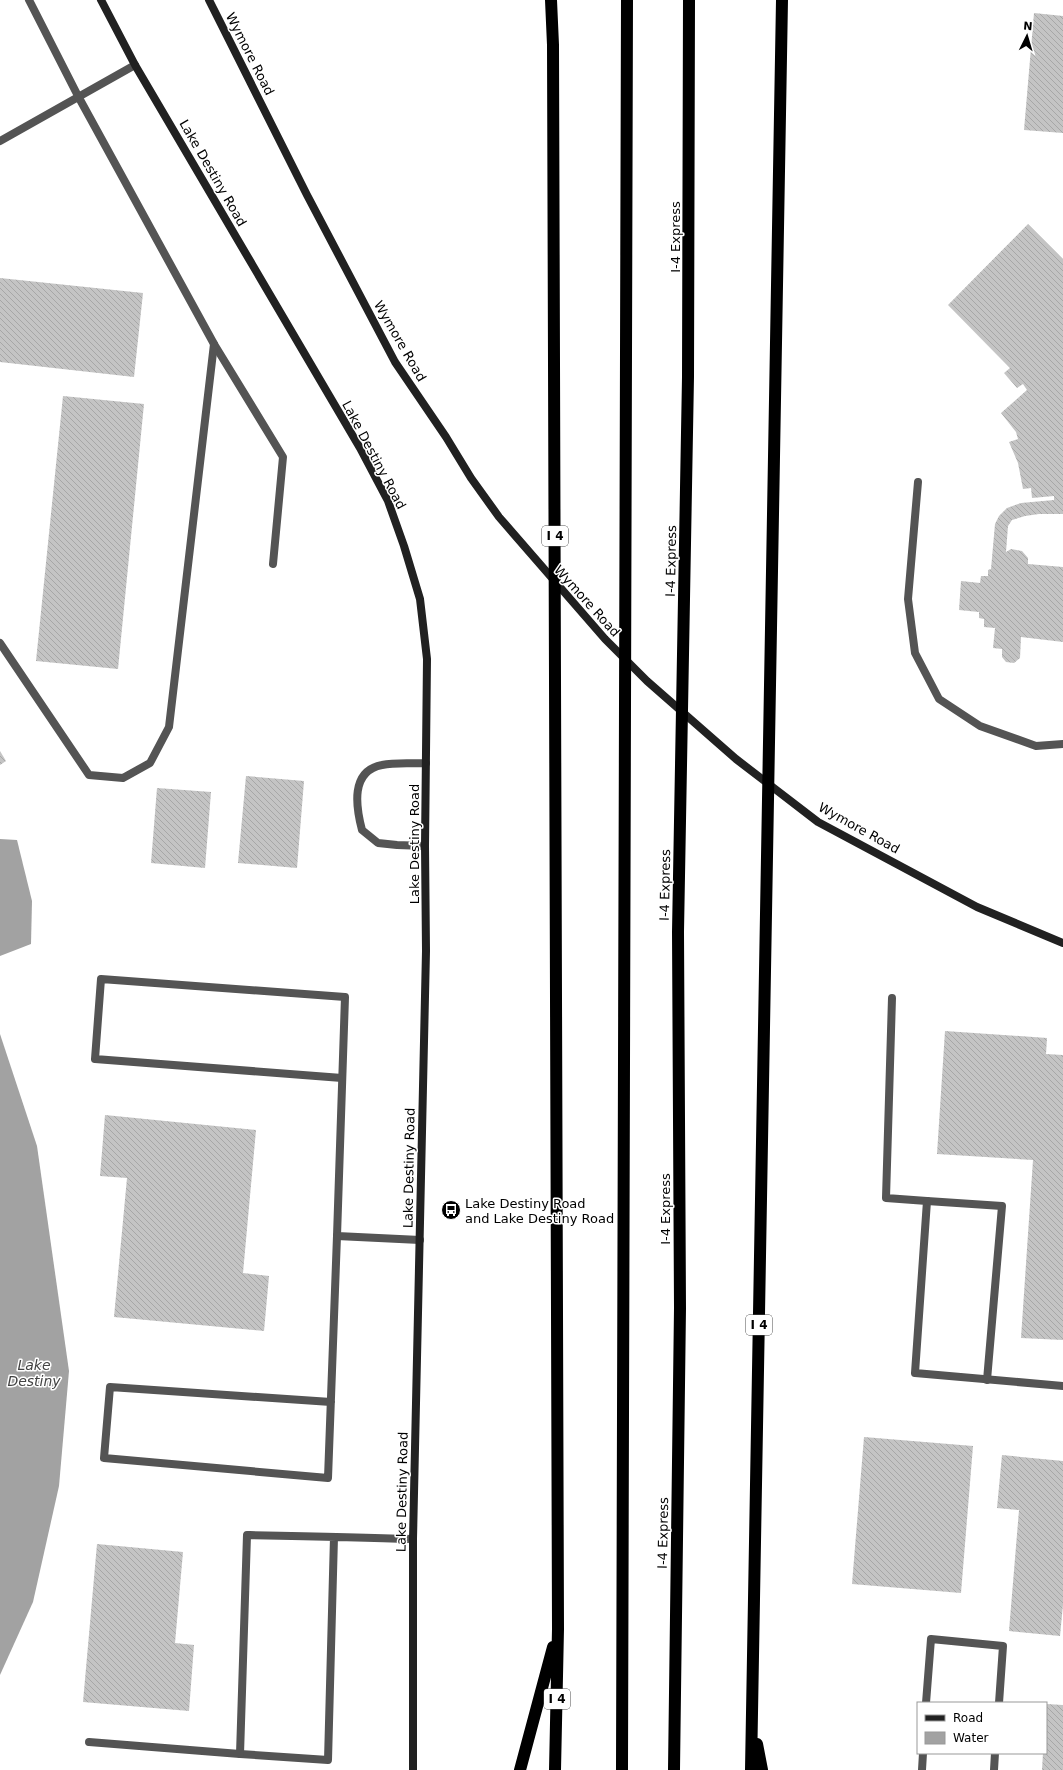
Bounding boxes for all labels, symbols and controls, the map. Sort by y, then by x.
street label: Wymore Road [223,10,277,98]
north arrow [1007,16,1047,56]
text: N [1023,20,1033,33]
street label: Lake Destiny Road [176,117,250,229]
street label: I-4 Express [668,201,683,273]
street label: Wymore Road [371,298,429,384]
street label: Lake Destiny Road [339,398,409,512]
street label: I-4 Express [663,525,679,597]
road number: I 4 [542,526,568,546]
street label: Wymore Road [551,562,623,640]
street label: Lake Destiny Road [407,784,422,904]
street label: Wymore Road [816,799,902,857]
street label: I-4 Express [657,849,673,921]
street label: Lake Destiny Road [400,1108,418,1228]
street label: I-4 Express [658,1173,673,1245]
place label: Lake Destiny Road and Lake Destiny Road [465,1196,614,1226]
bus stop icon: Lake Destiny Road and Lake Destiny Road [440,1199,462,1221]
road number: I 4 [746,1315,772,1335]
water label: Lake Destiny [7,1357,61,1389]
street label: Lake Destiny Road [393,1432,411,1552]
street label: I-4 Express [655,1497,671,1569]
road number: I 4 [544,1689,570,1709]
legend [917,1702,1047,1754]
text: Road [953,1711,983,1725]
text: Water [953,1731,989,1745]

